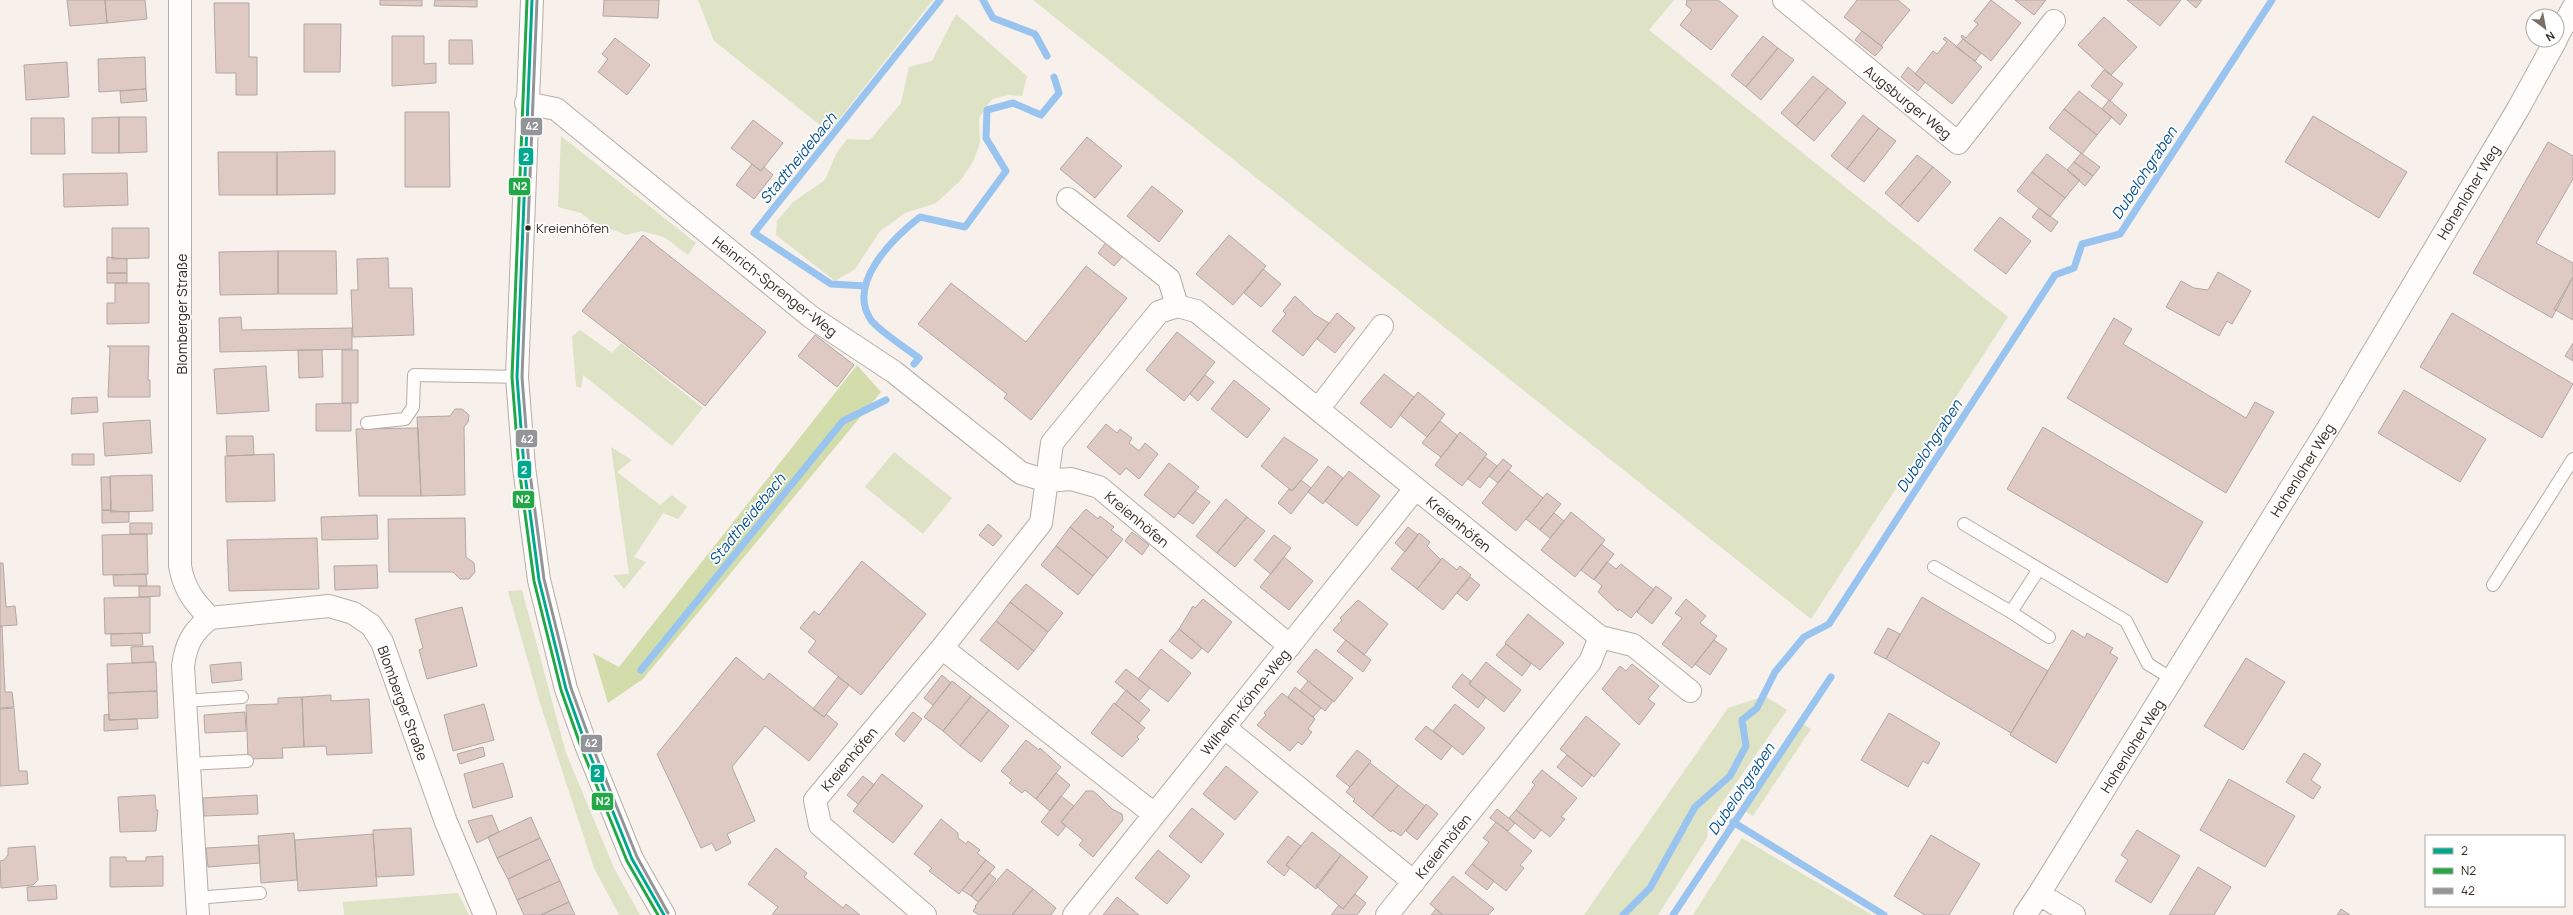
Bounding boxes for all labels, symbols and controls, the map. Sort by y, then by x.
north arrow [2525,8,2565,48]
text: N [2543,28,2558,45]
street label: Augsburger Weg [1860,61,1956,143]
water label: Stadtheidebach [755,107,842,208]
line badge: 42 [520,117,543,136]
text: 42 [525,118,539,133]
water label: Dubelohgraben [2106,122,2182,223]
street label: Hohenloher Weg [2432,141,2504,243]
line badge: 2 [518,147,534,166]
text: 2 [523,149,529,164]
line badge: N2 [508,177,531,196]
text: N2 [513,178,527,193]
place label: Kreienhöfen [536,219,609,237]
marker: Kreienhöfen [523,223,533,233]
street label: Heinrich-Sprenger-Weg [709,231,841,341]
street label: Blomberger Straße [172,254,191,374]
water label: Dubelohgraben [1891,395,1967,496]
street label: Hohenloher Weg [2266,420,2338,520]
line badge: 42 [515,429,538,448]
text: 42 [520,431,534,446]
line badge: 2 [517,460,532,479]
text: 2 [521,462,527,477]
water label: Stadtheidebach [704,468,791,569]
street label: Kreienhöfen [1101,486,1173,552]
line badge: N2 [512,490,535,509]
text: N2 [516,491,530,506]
street label: Kreienhöfen [1423,492,1495,556]
street label: Blomberger Straße [373,643,433,763]
street label: Wilhelm-Köhne-Weg [1196,645,1294,759]
street label: Hohenloher Weg [2096,696,2168,796]
street label: Kreienhöfen [816,723,882,795]
line badge: 42 [580,734,603,753]
text: 42 [584,735,598,750]
water label: Dubelohgraben [1702,738,1780,839]
line badge: 2 [590,764,605,783]
text: 2 [594,765,600,780]
line badge: N2 [591,792,614,811]
text: N2 [596,793,610,808]
street label: Kreienhöfen [1411,810,1475,882]
legend [2425,835,2565,907]
text: 2 [2461,842,2468,859]
text: N2 [2461,862,2476,879]
text: 42 [2461,882,2475,899]

